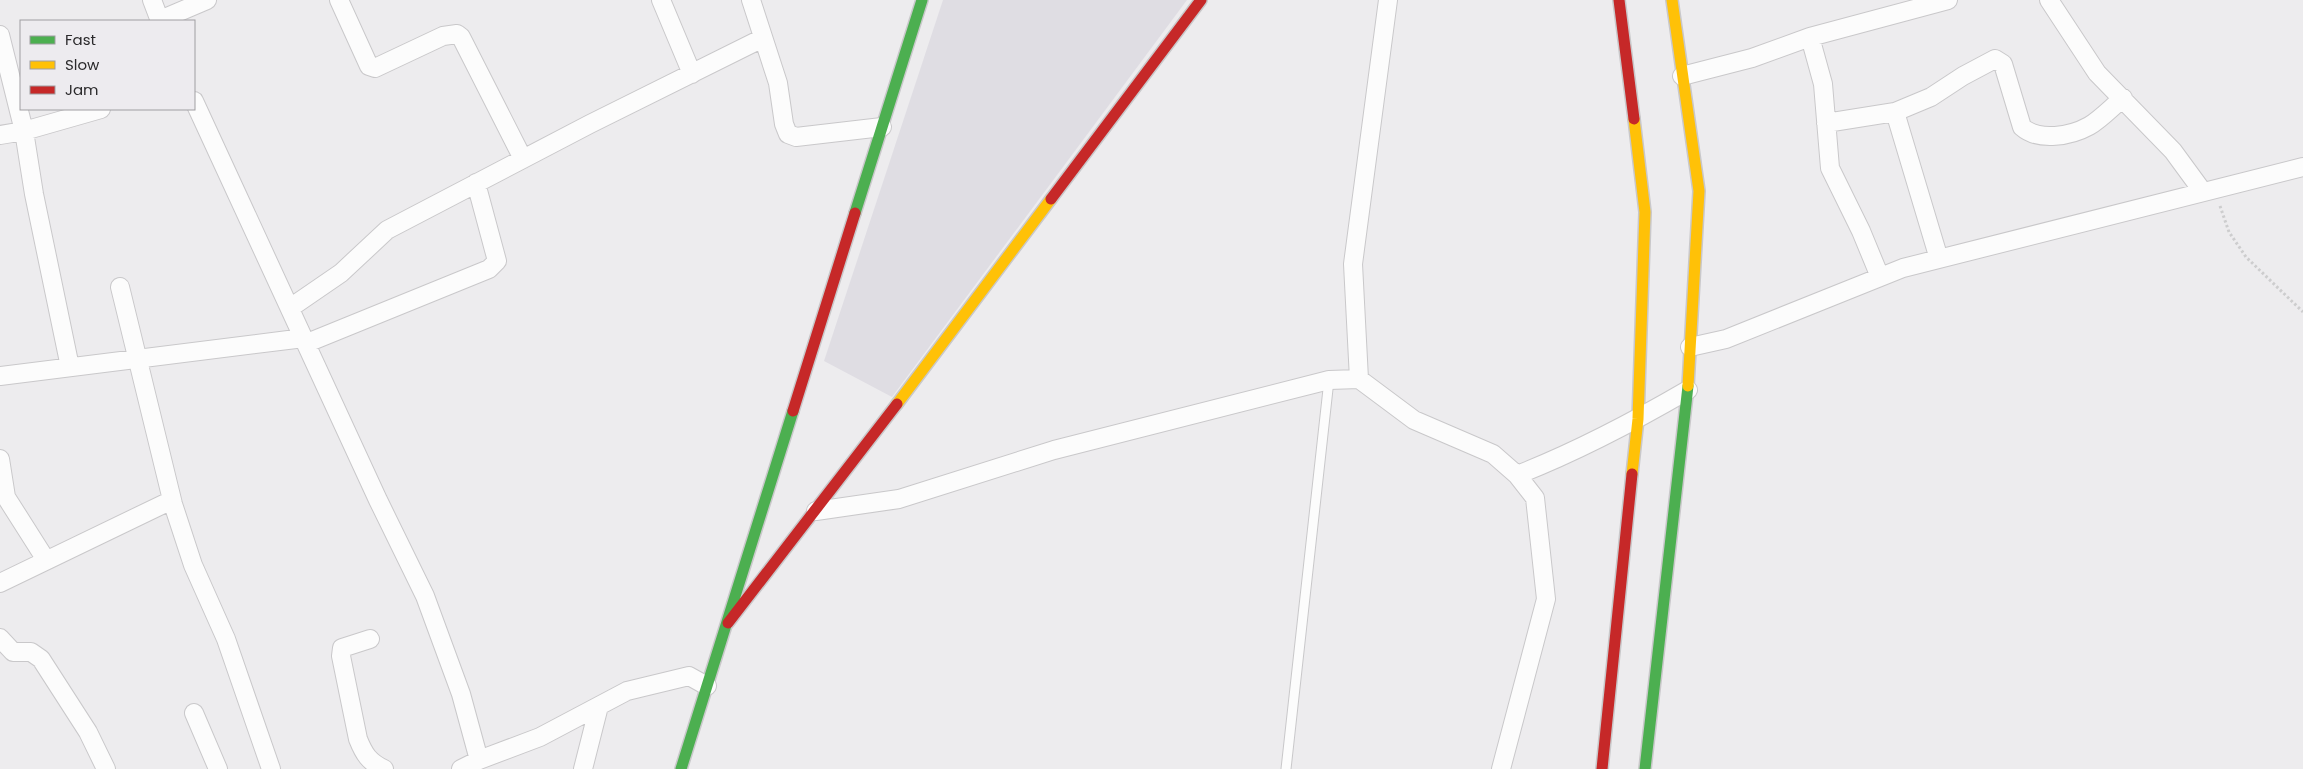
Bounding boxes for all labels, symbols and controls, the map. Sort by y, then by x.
legend [20,20,195,110]
text: Fast [65,29,96,50]
text: Slow [65,54,100,75]
text: Jam [65,79,99,100]

